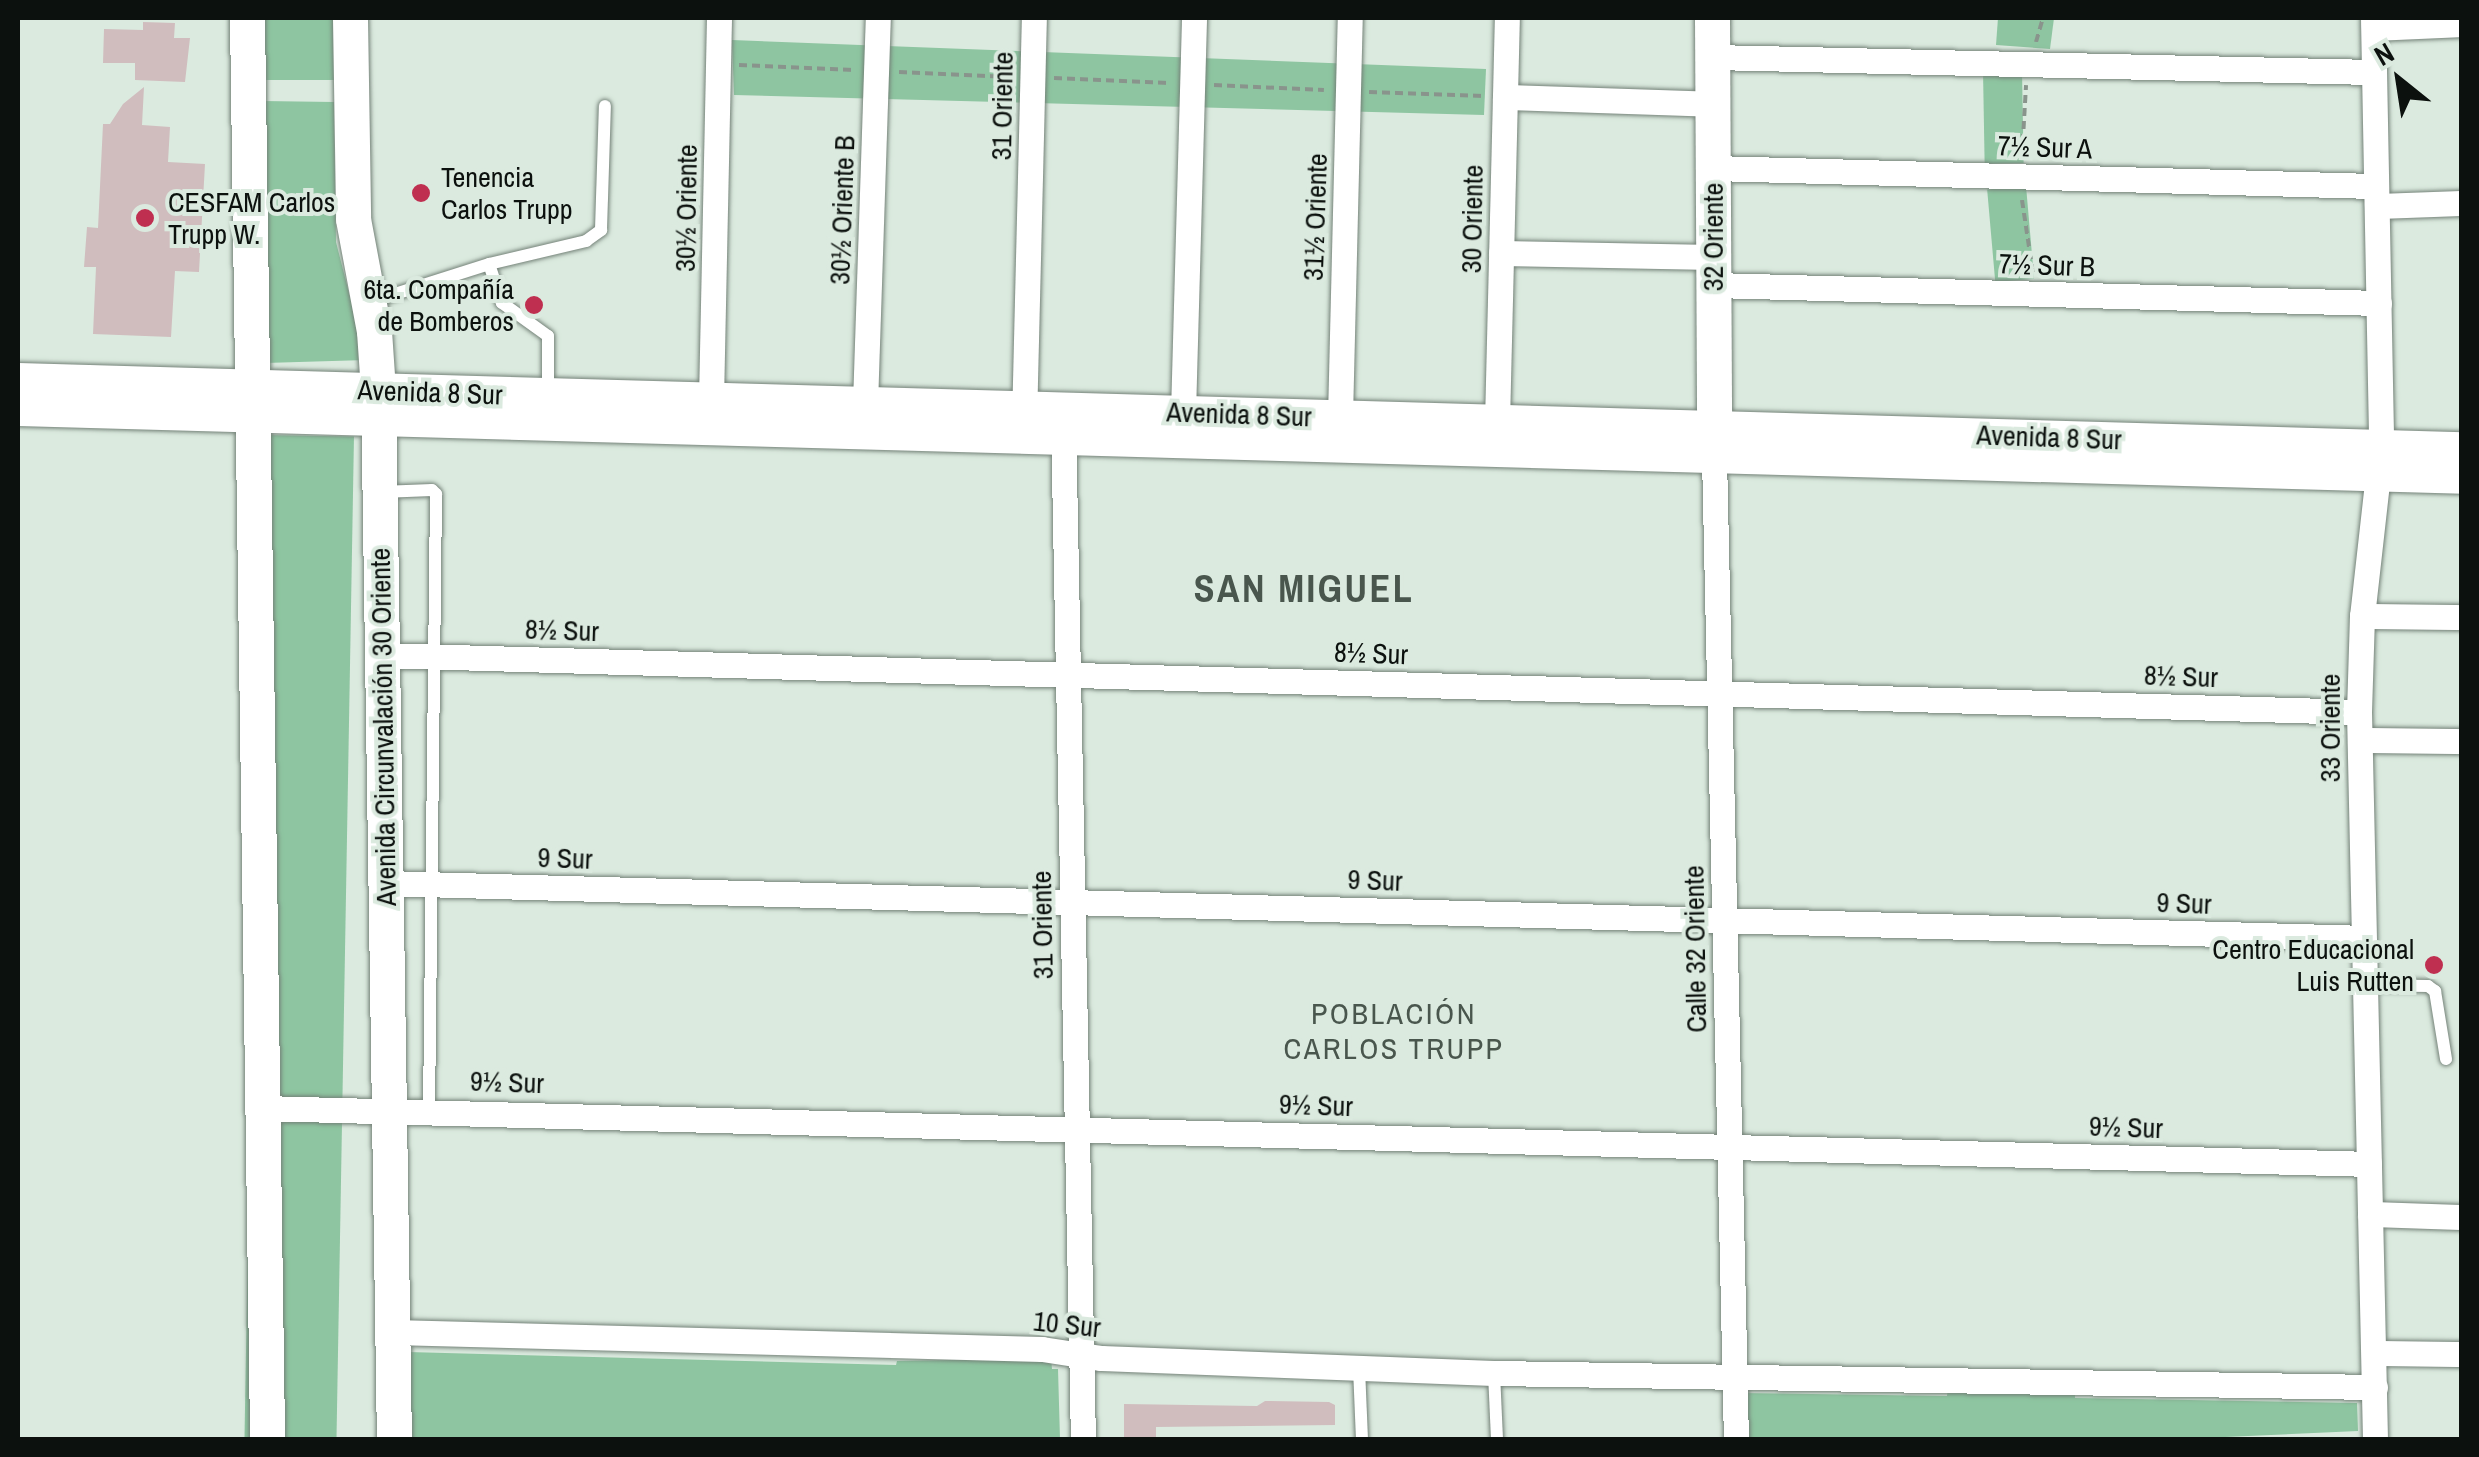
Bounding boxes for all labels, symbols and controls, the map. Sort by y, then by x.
north arrow [2349,30,2449,130]
text: N [2367,33,2401,75]
street label: 31 Oriente [984,51,1020,161]
street label: 7½ Sur A [1997,129,2093,165]
street label: 30½ Oriente B [823,135,861,285]
street label: 30½ Oriente [668,144,704,272]
street label: 31½ Oriente [1296,153,1334,281]
place label: Tenencia Carlos Trupp [441,160,573,226]
street label: 30 Oriente [1454,164,1490,274]
marker: Tenencia Carlos Trupp [410,182,432,204]
street label: 32 Oriente [1696,183,1730,291]
place label: CESFAM Carlos Trupp W. [168,185,335,251]
marker: CESFAM Carlos Trupp W. [132,205,158,231]
street label: 7½ Sur B [1999,247,2095,283]
place label: 6ta. Compañía de Bomberos [363,272,514,338]
marker: 6ta. Compañía de Bomberos [523,294,545,316]
street label: Avenida 8 Sur [357,373,503,411]
street label: Avenida 8 Sur [1166,395,1312,433]
street label: Avenida 8 Sur [1976,418,2122,456]
street label: Avenida Circunvalación 30 Oriente [363,548,403,906]
district label: SAN MIGUEL [1194,566,1414,612]
street label: 8½ Sur [524,612,600,648]
street label: 8½ Sur [1333,635,1409,671]
street label: 8½ Sur [2143,658,2219,694]
street label: 33 Oriente [2313,674,2347,782]
street label: 9 Sur [537,840,593,876]
street label: 9 Sur [1347,862,1403,898]
street label: Calle 32 Oriente [1677,865,1713,1033]
street label: 31 Oriente [1024,870,1060,980]
street label: 9 Sur [2156,885,2212,921]
place label: Centro Educacional Luis Rutten [2212,932,2414,998]
marker: Centro Educacional Luis Rutten [2423,954,2445,976]
district label: POBLACIÓN CARLOS TRUPP [1283,995,1505,1066]
street label: 9½ Sur [469,1064,545,1100]
street label: 9½ Sur [1278,1087,1354,1123]
street label: 9½ Sur [2088,1109,2164,1145]
street label: 10 Sur [1032,1304,1102,1344]

